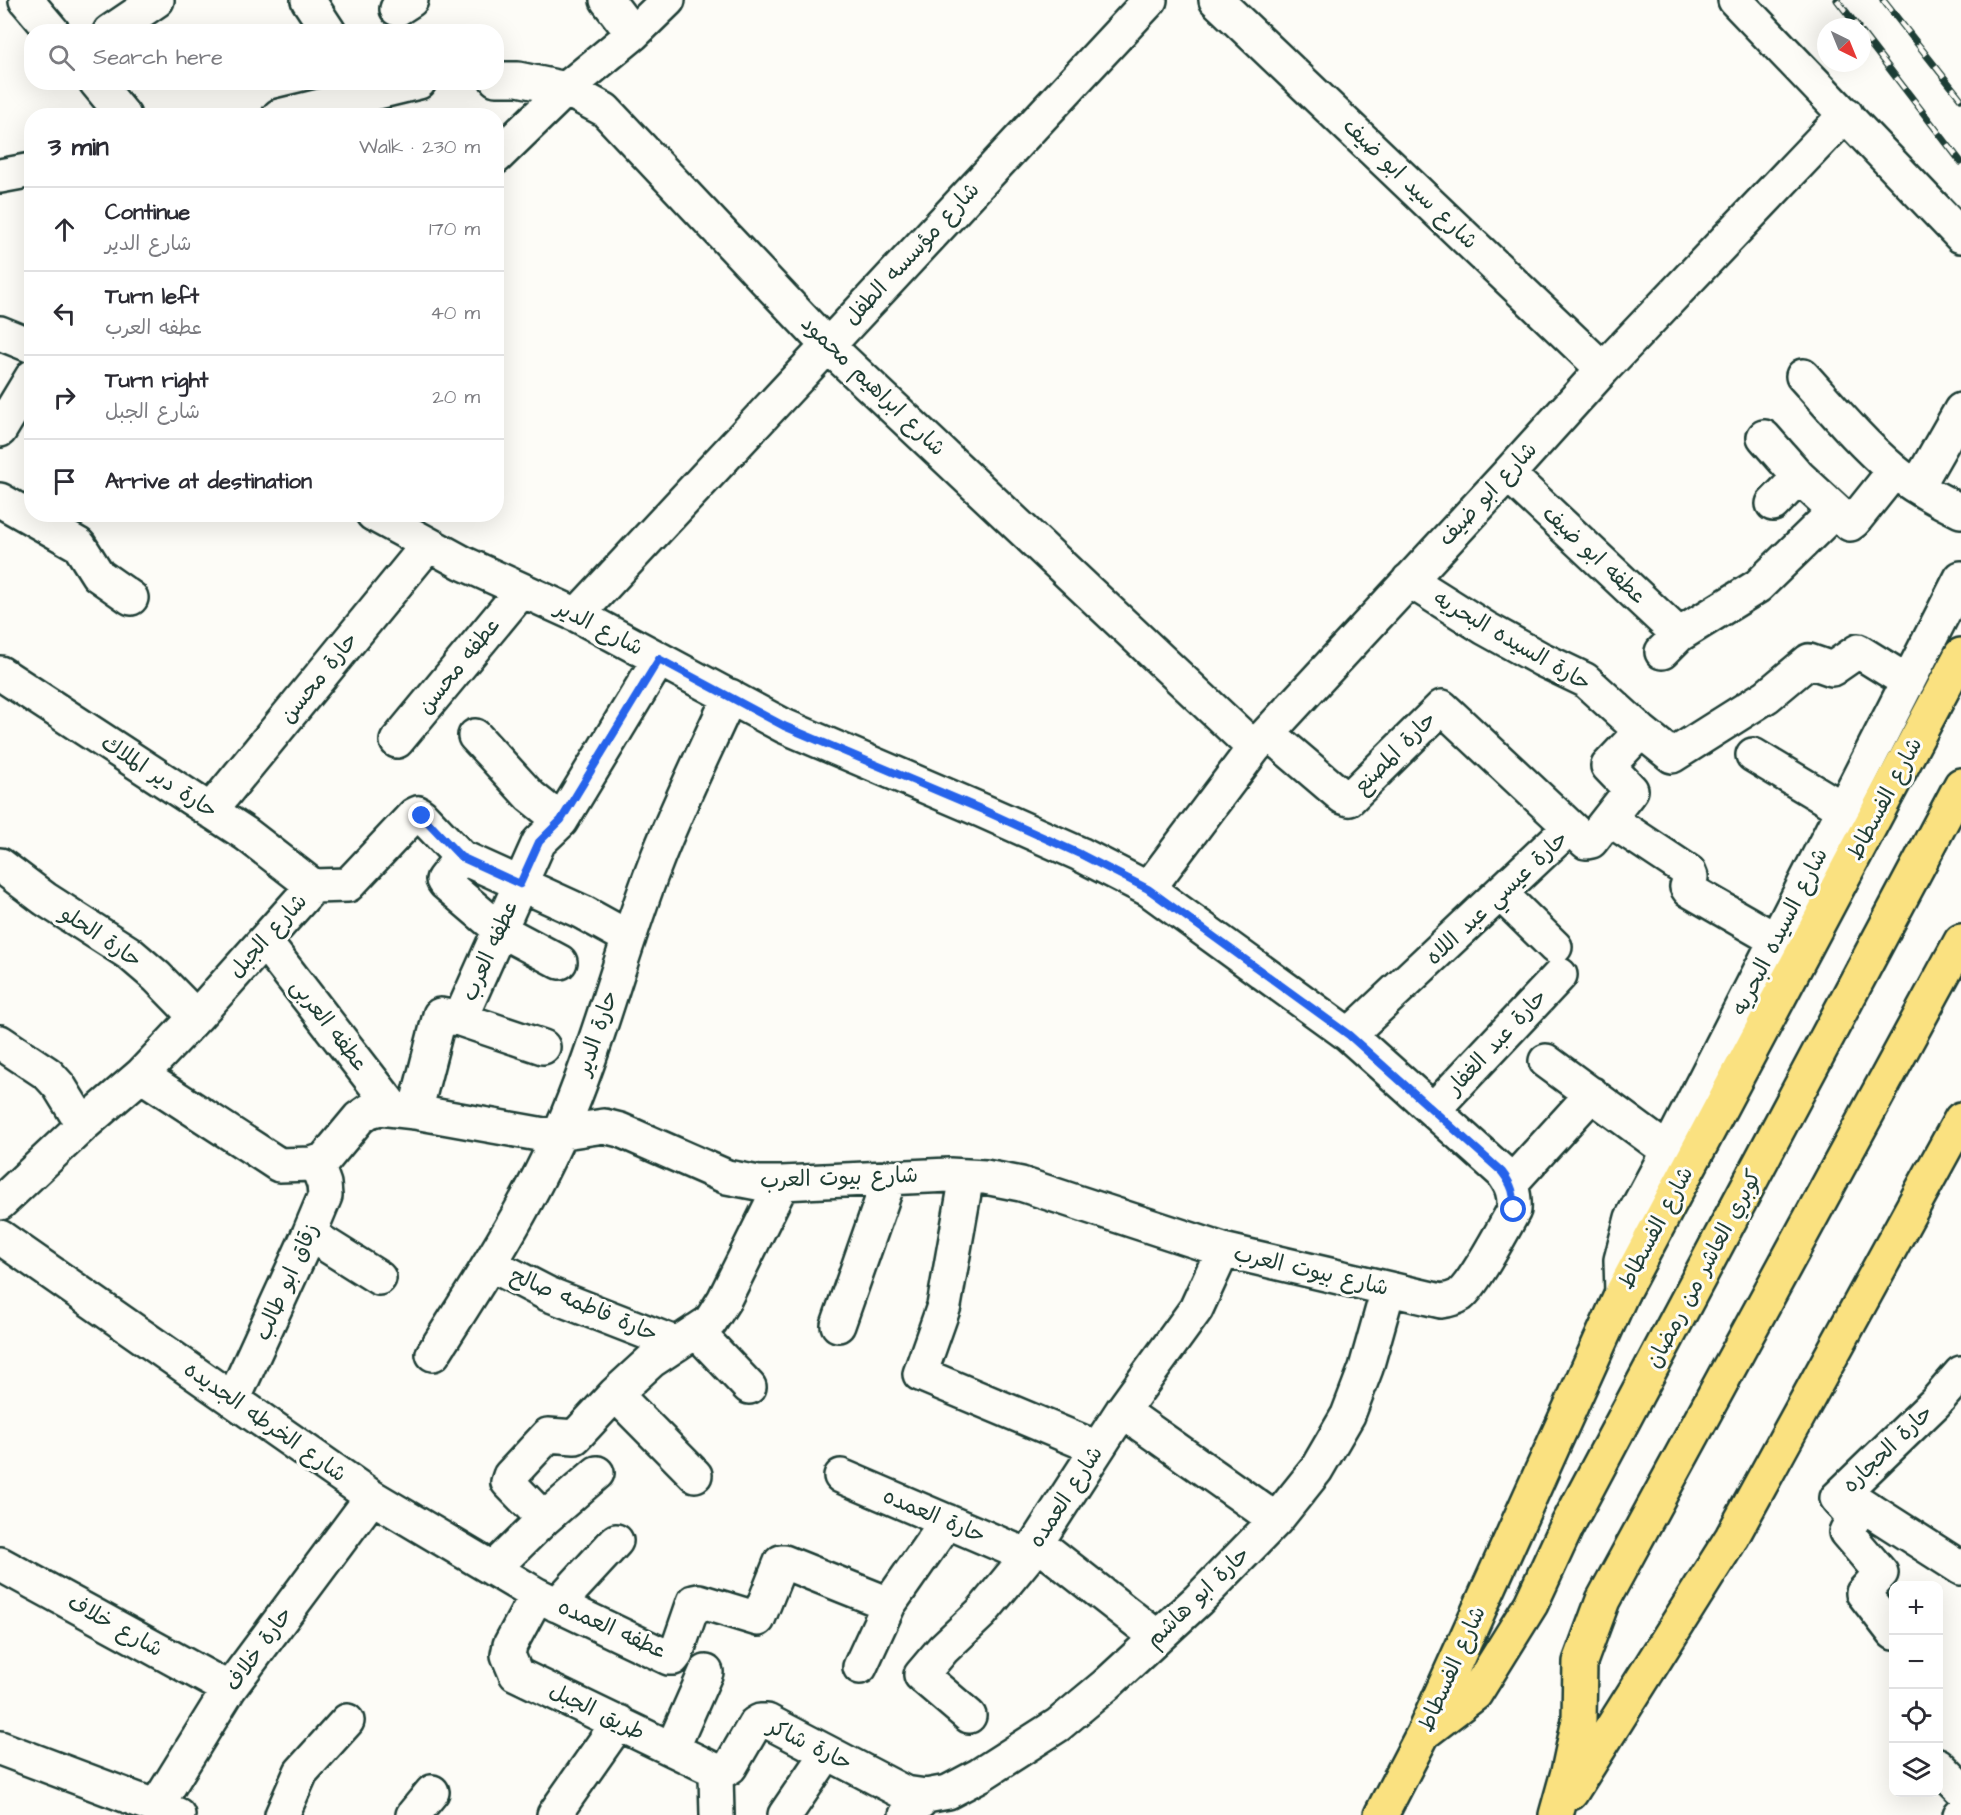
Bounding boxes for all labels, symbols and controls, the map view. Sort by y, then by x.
north arrow [1817,18,1871,72]
search box [24,24,504,90]
icon: search [45,41,78,74]
text: Search here [93,42,223,73]
street label: شارع سيد ابو ضيف [1336,111,1484,257]
text: 3 min [48,129,109,165]
text: Walk · 230 m [359,133,480,161]
street label: شارع مؤسسه الطفل [837,175,987,333]
text: Continue [105,197,190,228]
icon: ahead [48,213,81,246]
text: 170 m [429,215,480,243]
text: شارع الدير [105,230,191,258]
text: Turn left [105,281,199,312]
icon: left [48,297,81,330]
text: 40 m [430,299,480,327]
street label: شارع ابراهيم محمود [794,309,952,463]
text: عطفه العرب [105,314,202,342]
text: Turn right [105,365,208,396]
icon: right [48,381,81,414]
text: 20 m [432,383,480,411]
text: شارع الجبل [105,398,200,426]
street label: شارع ابو ضيف [1431,435,1545,553]
icon: arrive [48,465,81,498]
text: Arrive at destination [105,466,312,497]
street label: عطفه ابو ضيف [1535,499,1653,611]
street label: حارة السيده البحريه [1427,583,1597,699]
street label: شارع الدير [548,592,648,663]
street label: عطفه محسن [410,611,508,721]
street label: حارة محسن [273,626,365,730]
street label: حارة المصنع [1347,705,1443,801]
street label: حارة دير الملاك [95,728,223,826]
street label: شارع الفسطاط [1840,732,1930,866]
route end [408,802,434,828]
street label: حارة عيسي عبد اللاه [1419,824,1577,974]
street label: شارع السيده البحريه [1724,843,1836,1021]
street label: شارع الجبل [222,887,314,985]
street label: عطفه العرب [454,896,526,1006]
street label: حارة الحلو [53,898,148,976]
street label: عطفه العربى [283,972,375,1078]
street label: حارة عبد الغفار [1438,982,1554,1103]
street label: حارة الدير [567,986,626,1082]
street label: شارع بيوت العرب [759,1160,919,1196]
street label: شارع الفسطاط [1611,1161,1701,1295]
street label: كوبري العاشر من رمضان [1639,1164,1769,1374]
route start [1500,1196,1526,1222]
street label: زقاق ابو طالب [247,1218,327,1346]
street label: شارع بيوت العرب [1230,1238,1392,1304]
street label: حارة فاطمه صالح [505,1260,663,1350]
street label: شارع الخرطه الجديده [177,1354,353,1490]
street label: حارة الحجاره [1836,1398,1940,1500]
street label: شارع العمده [1021,1440,1111,1554]
street label: حارة العمده [878,1480,990,1552]
street label: حارة ابو هاشم [1139,1539,1257,1655]
map controls [1889,1581,1943,1797]
button: + [1889,1581,1943,1635]
street label: شارع خلاف [62,1587,168,1665]
street label: عطفه العمده [553,1591,671,1667]
street label: حارة خلاف [218,1600,300,1698]
street label: شارع الفسطاط [1410,1601,1494,1737]
button: − [1889,1635,1943,1689]
street label: طريق الجبل [544,1675,650,1749]
button: locate [1889,1689,1943,1743]
street label: حارة شاكر [761,1711,857,1779]
button: layers [1889,1743,1943,1797]

